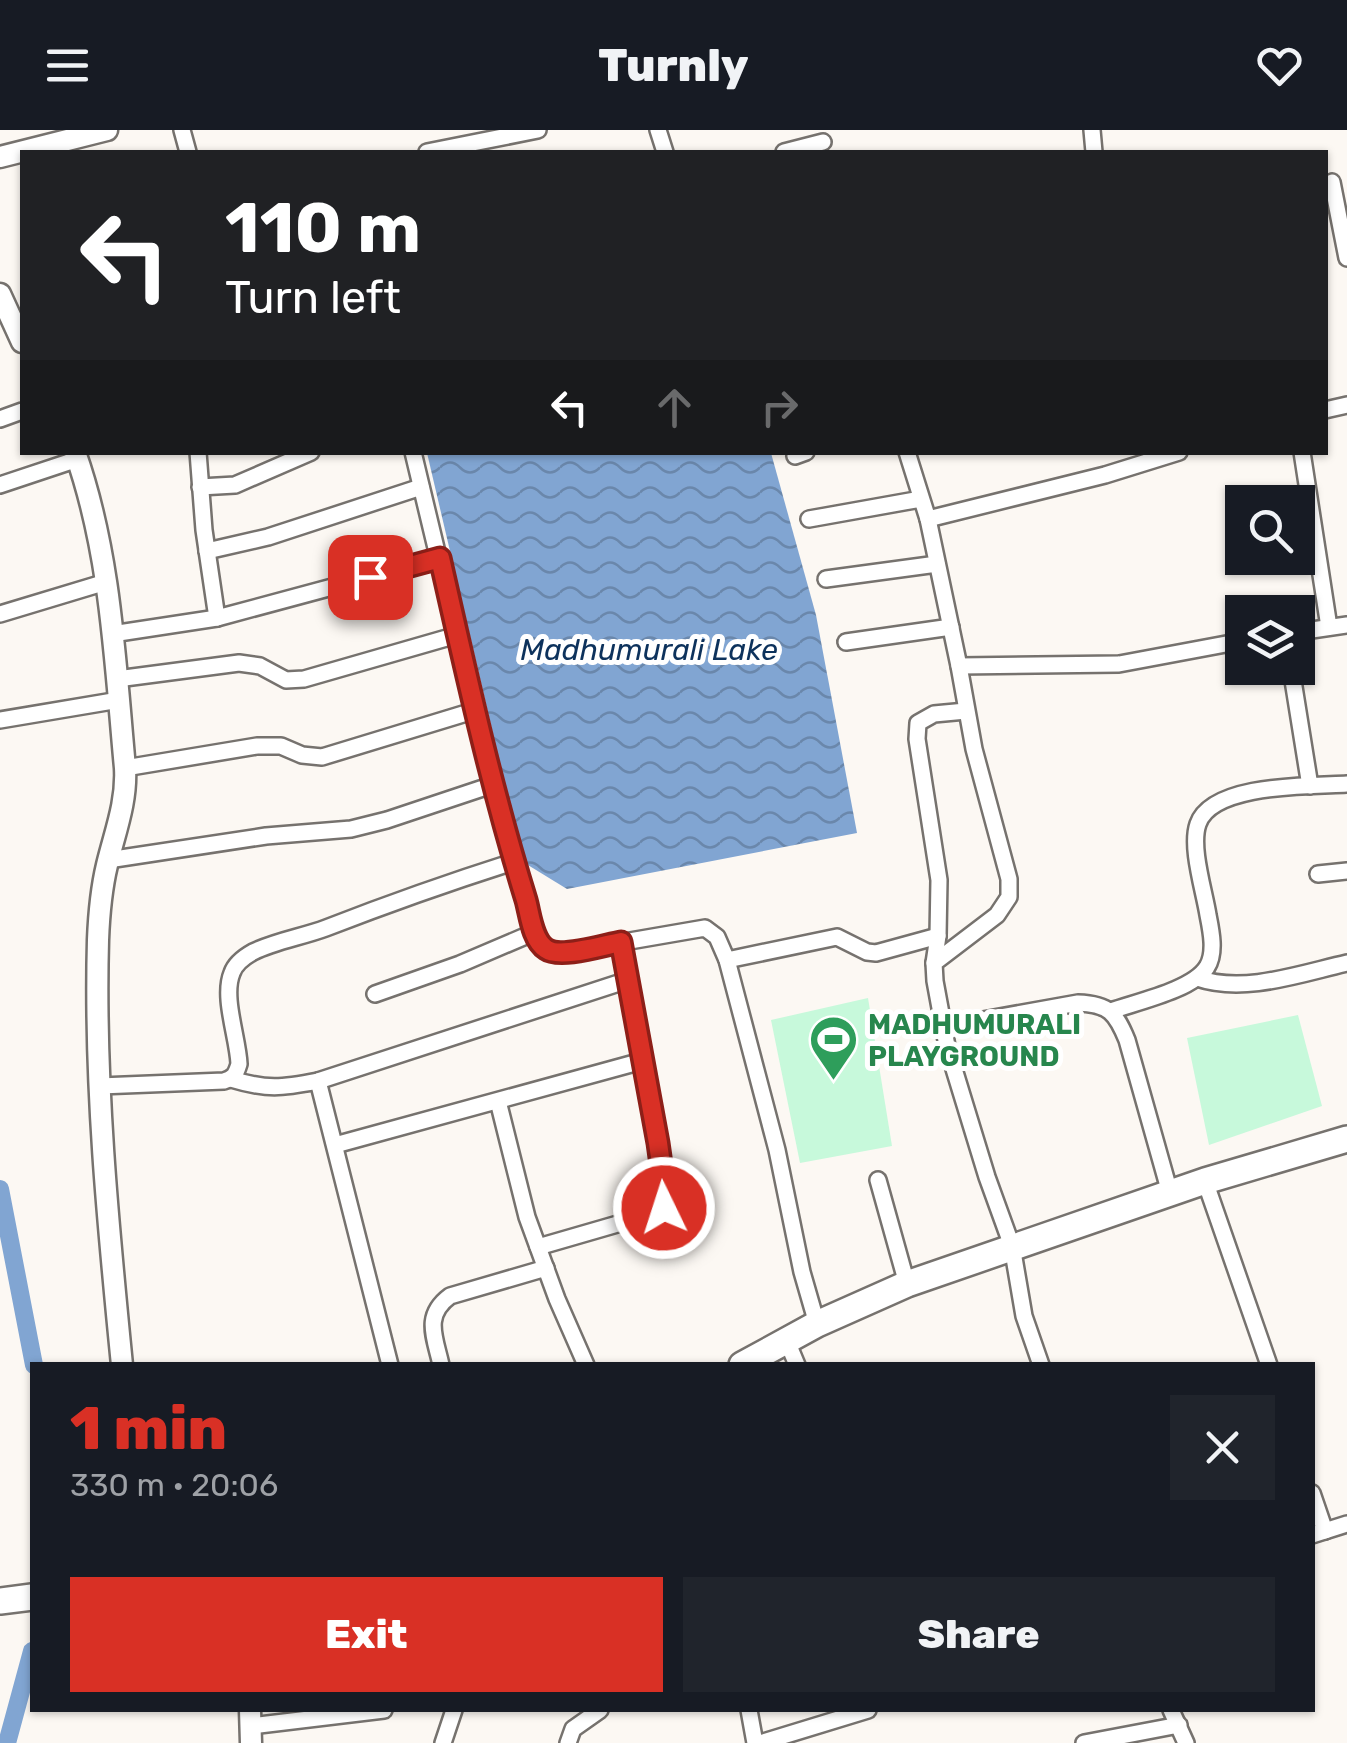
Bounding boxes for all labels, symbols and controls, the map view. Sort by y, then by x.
icon: menu [40,38,95,93]
icon: heart [1252,38,1307,93]
text: Turnly [598,39,749,92]
text: 110 m [225,187,421,270]
icon: left [60,190,190,320]
text: Turn left [225,271,401,324]
icon: left [542,380,597,435]
icon: ahead [647,380,702,435]
icon: right [752,380,807,435]
map controls [1225,485,1315,685]
button: search [1225,485,1315,575]
pin [328,535,413,620]
icon: arrive [343,550,398,605]
button: layers [1225,595,1315,685]
water label: Madhumurali Lake [520,632,778,668]
place label: MADHUMURALI PLAYGROUND [868,1008,1081,1073]
sports icon: MADHUMURALI PLAYGROUND [807,1014,859,1082]
position arrow [612,1156,716,1260]
text: 1 min [70,1393,227,1464]
button: close [1170,1395,1275,1500]
text: 330 m · 20:06 [70,1466,278,1504]
button: Exit [70,1577,663,1692]
button: Share [683,1577,1275,1692]

